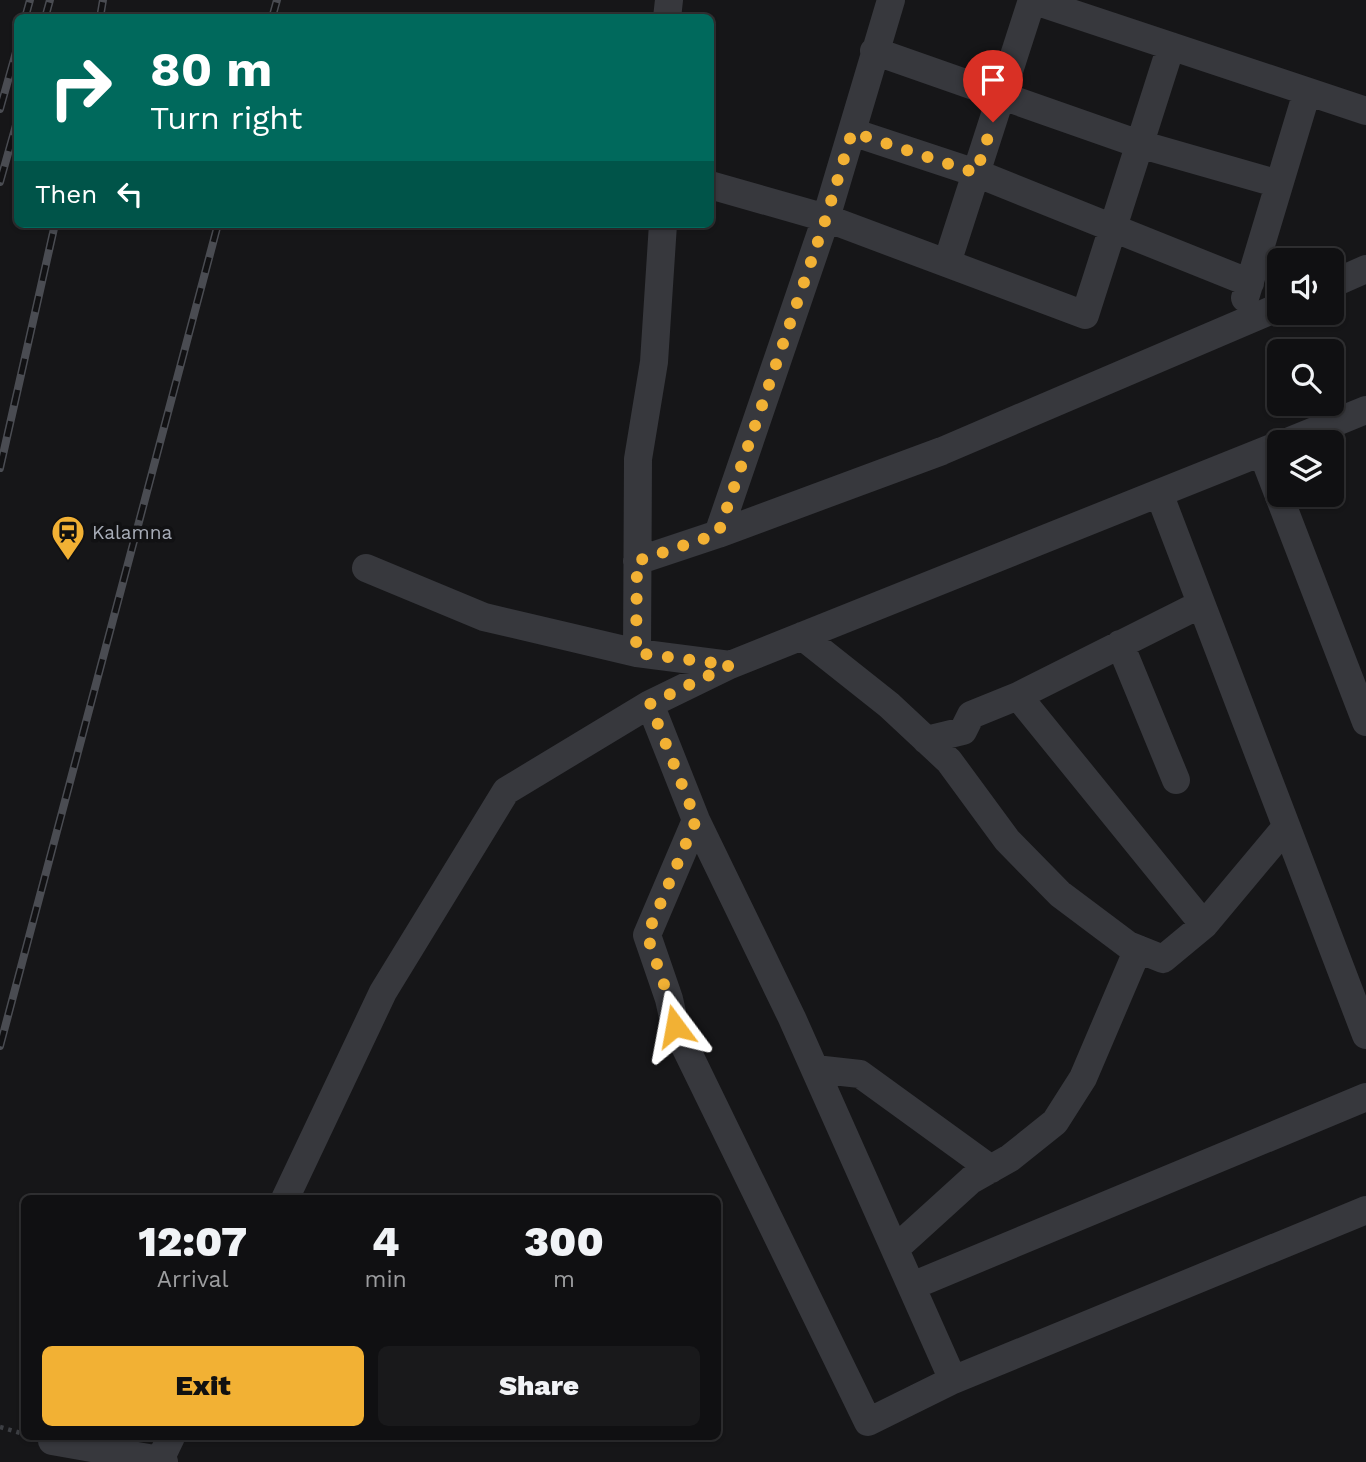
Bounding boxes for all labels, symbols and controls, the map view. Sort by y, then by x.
text: 80 m [150,40,272,98]
icon: right [35,42,126,133]
pin [963,50,1023,122]
icon: arrive [974,61,1012,99]
text: Turn right [150,99,302,137]
icon: left [111,175,149,213]
text: Then [35,179,97,209]
map controls [1267,248,1344,507]
button: sound [1267,248,1344,325]
button: search [1267,339,1344,416]
button: layers [1267,430,1344,507]
station icon: Kalamna [49,513,87,562]
place label: Kalamna [92,521,172,544]
position arrow [638,989,712,1063]
text: 12:07 [138,1217,247,1266]
text: 4 [372,1217,400,1266]
text: 300 [524,1217,604,1266]
text: Arrival [157,1266,229,1293]
text: min [365,1266,407,1293]
text: m [553,1266,575,1293]
button: Exit [42,1346,364,1426]
button: Share [378,1346,700,1426]

